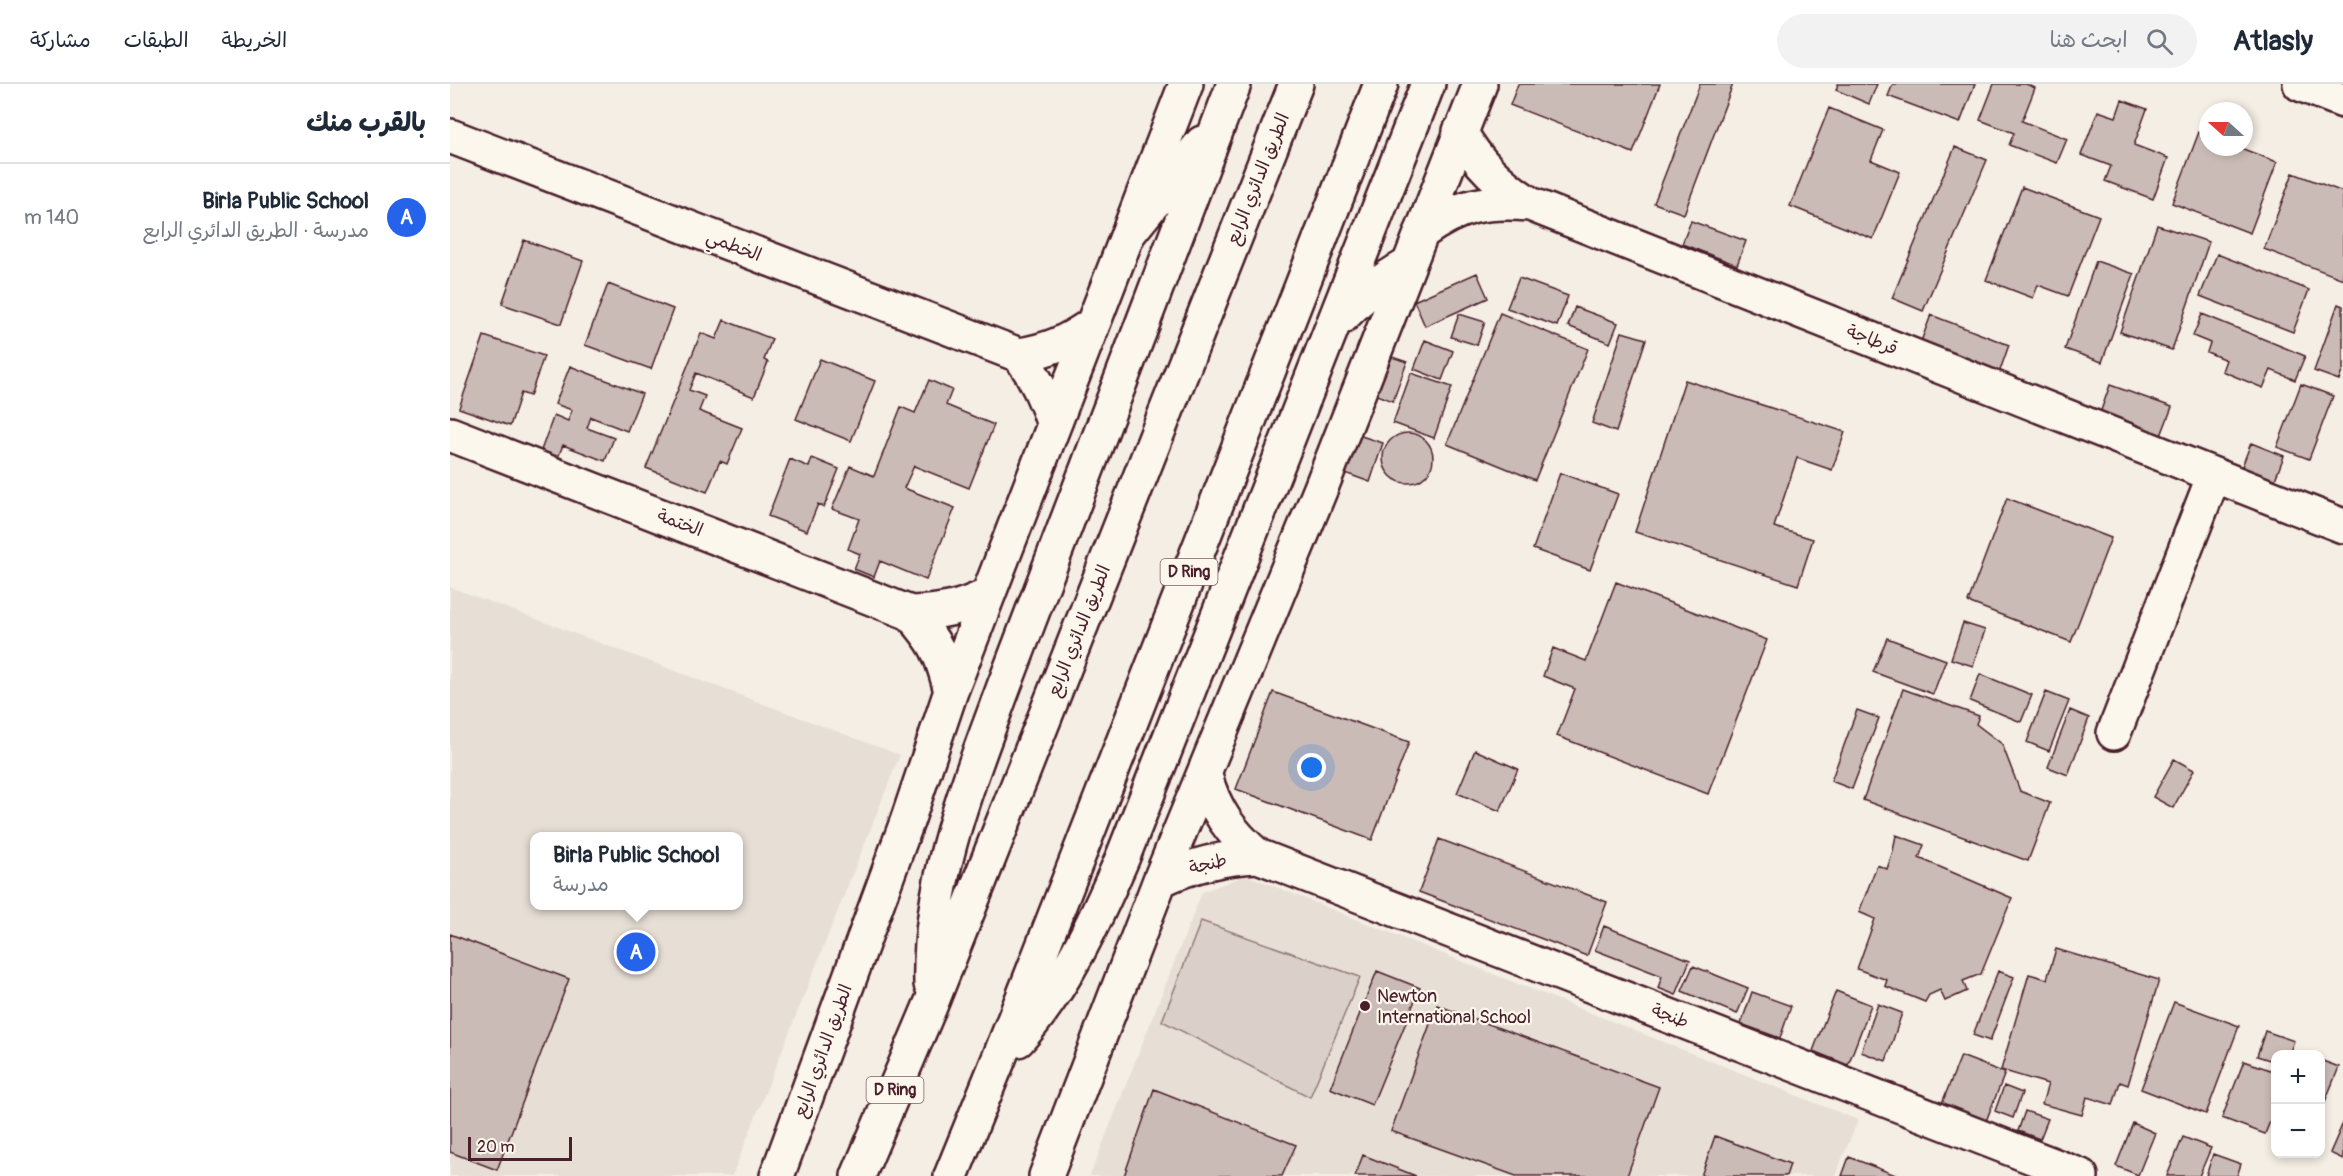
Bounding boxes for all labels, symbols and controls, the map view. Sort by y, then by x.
search box [1777,14,2197,68]
text: Atlasly [2233,24,2313,59]
icon: search [2143,25,2176,58]
text: ابحث هنا [2049,26,2128,54]
text: مشاركة [30,27,91,54]
text: الطبقات [124,27,189,54]
text: الخريطة [222,27,287,54]
north arrow [2199,102,2253,156]
text: بالقرب منك [306,107,426,139]
street label: الطريق الدائري الرابع [1221,110,1296,249]
text: Birla Public School [202,187,369,215]
text: 140 m [24,205,79,230]
text: A [400,205,413,230]
text: مدرسة · الطريق الدائري الرابع [143,218,369,243]
street label: الخطمي [702,225,765,271]
street label: قرطاجة [1843,319,1901,361]
street label: الختمة [654,504,706,542]
road number: D Ring [1160,559,1218,585]
street label: الطريق الدائري الرابع [1042,562,1117,701]
your location [1297,753,1326,782]
popup [530,832,743,910]
text: Birla Public School [553,841,720,869]
street label: طنجة [1187,848,1229,880]
text: مدرسة [553,872,609,897]
pin: A [616,930,656,974]
street label: الطريق الدائري الرابع [788,981,859,1121]
place label: Newton International School [1377,985,1531,1029]
street label: طنجة [1648,998,1692,1034]
marker: Newton International School [1358,999,1372,1013]
map controls [2271,1050,2325,1158]
button: + [2271,1050,2325,1104]
road number: D Ring [866,1077,924,1103]
button: − [2271,1104,2325,1158]
scale bar [468,1134,572,1162]
text: 20 m [477,1137,515,1157]

